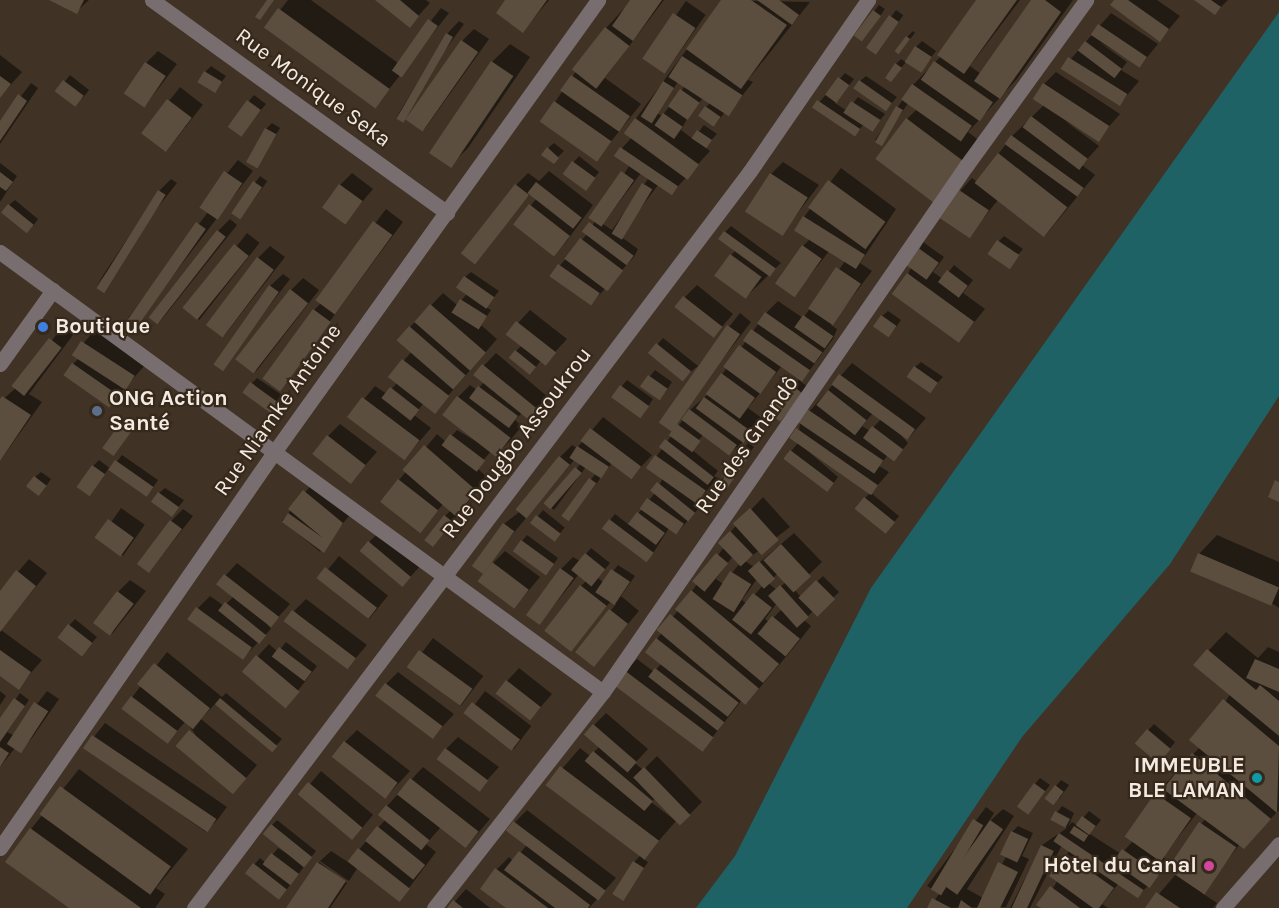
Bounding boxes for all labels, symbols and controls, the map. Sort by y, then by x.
street label: Rue Monique Seka [230,23,396,153]
place label: Boutique [55,314,150,340]
street label: Rue Niamke Antoine [209,319,347,501]
marker: Boutique [36,320,50,334]
street label: Rue Dougbo Assoukrou [436,342,598,544]
street label: Rue des Gnandô [690,371,804,519]
place label: ONG Action Santé [109,385,228,436]
marker: ONG Action Santé [90,404,104,418]
place label: IMMEUBLE BLE LAMAN [1128,752,1245,804]
marker: IMMEUBLE BLE LAMAN [1250,771,1264,785]
place label: Hôtel du Canal [1043,853,1197,879]
marker: Hôtel du Canal [1202,859,1216,873]

